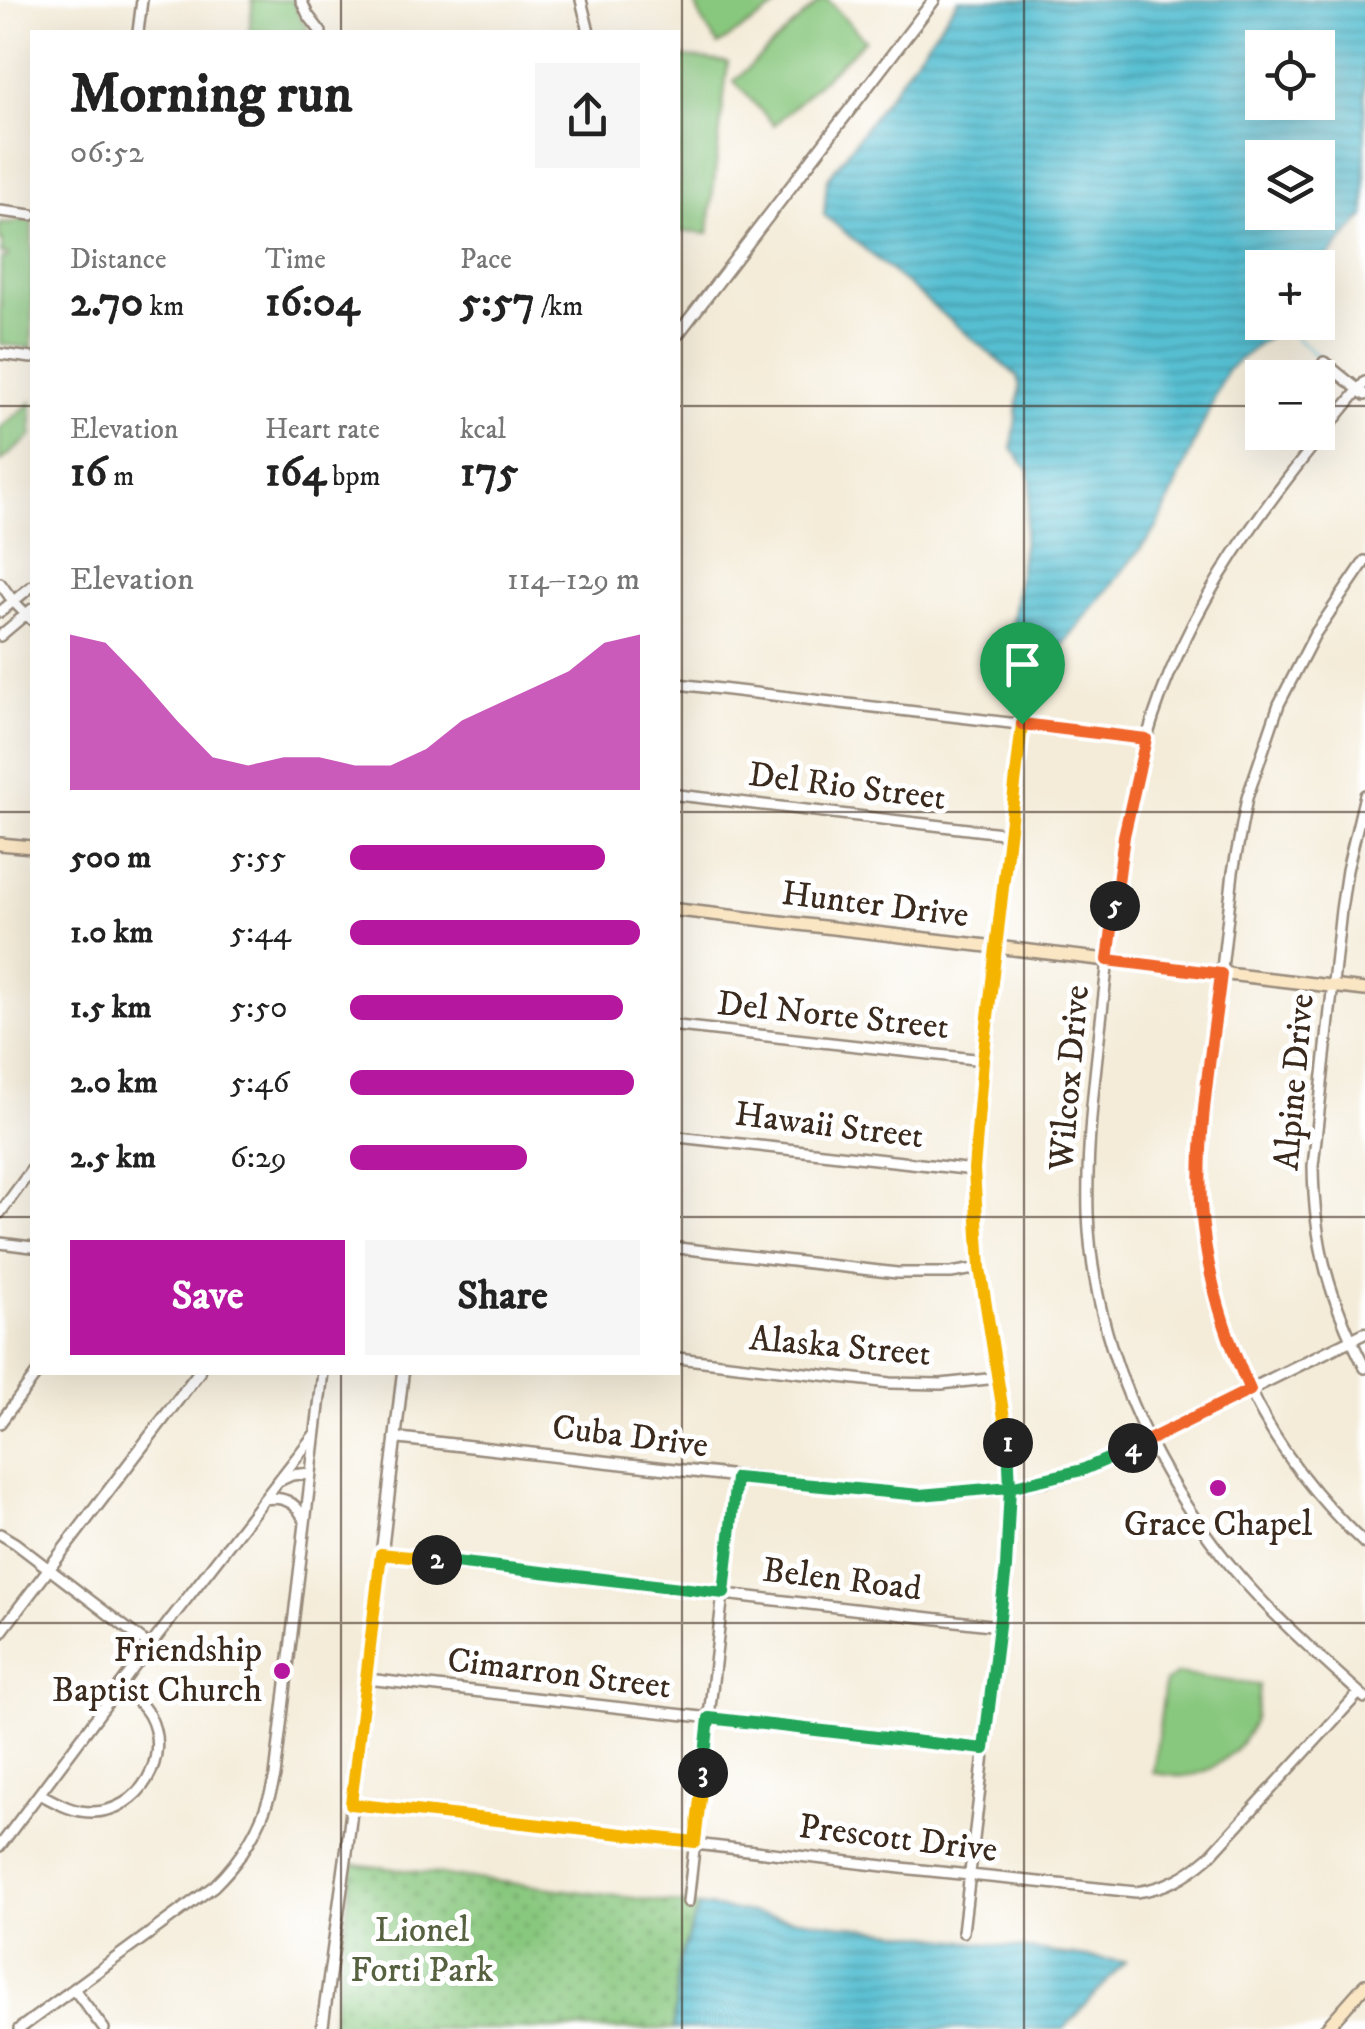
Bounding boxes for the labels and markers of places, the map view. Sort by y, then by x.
pin [980,622,1065,725]
pin: 5 [1090,881,1140,931]
pin: 1 [983,1418,1033,1468]
pin: 4 [1108,1423,1158,1473]
marker: Grace Chapel [1207,1477,1229,1499]
place label: Grace Chapel [1124,1503,1313,1547]
pin: 2 [412,1535,462,1585]
place label: Friendship Baptist Church [52,1629,262,1713]
marker: Friendship Baptist Church [271,1660,293,1682]
pin: 3 [678,1748,728,1798]

